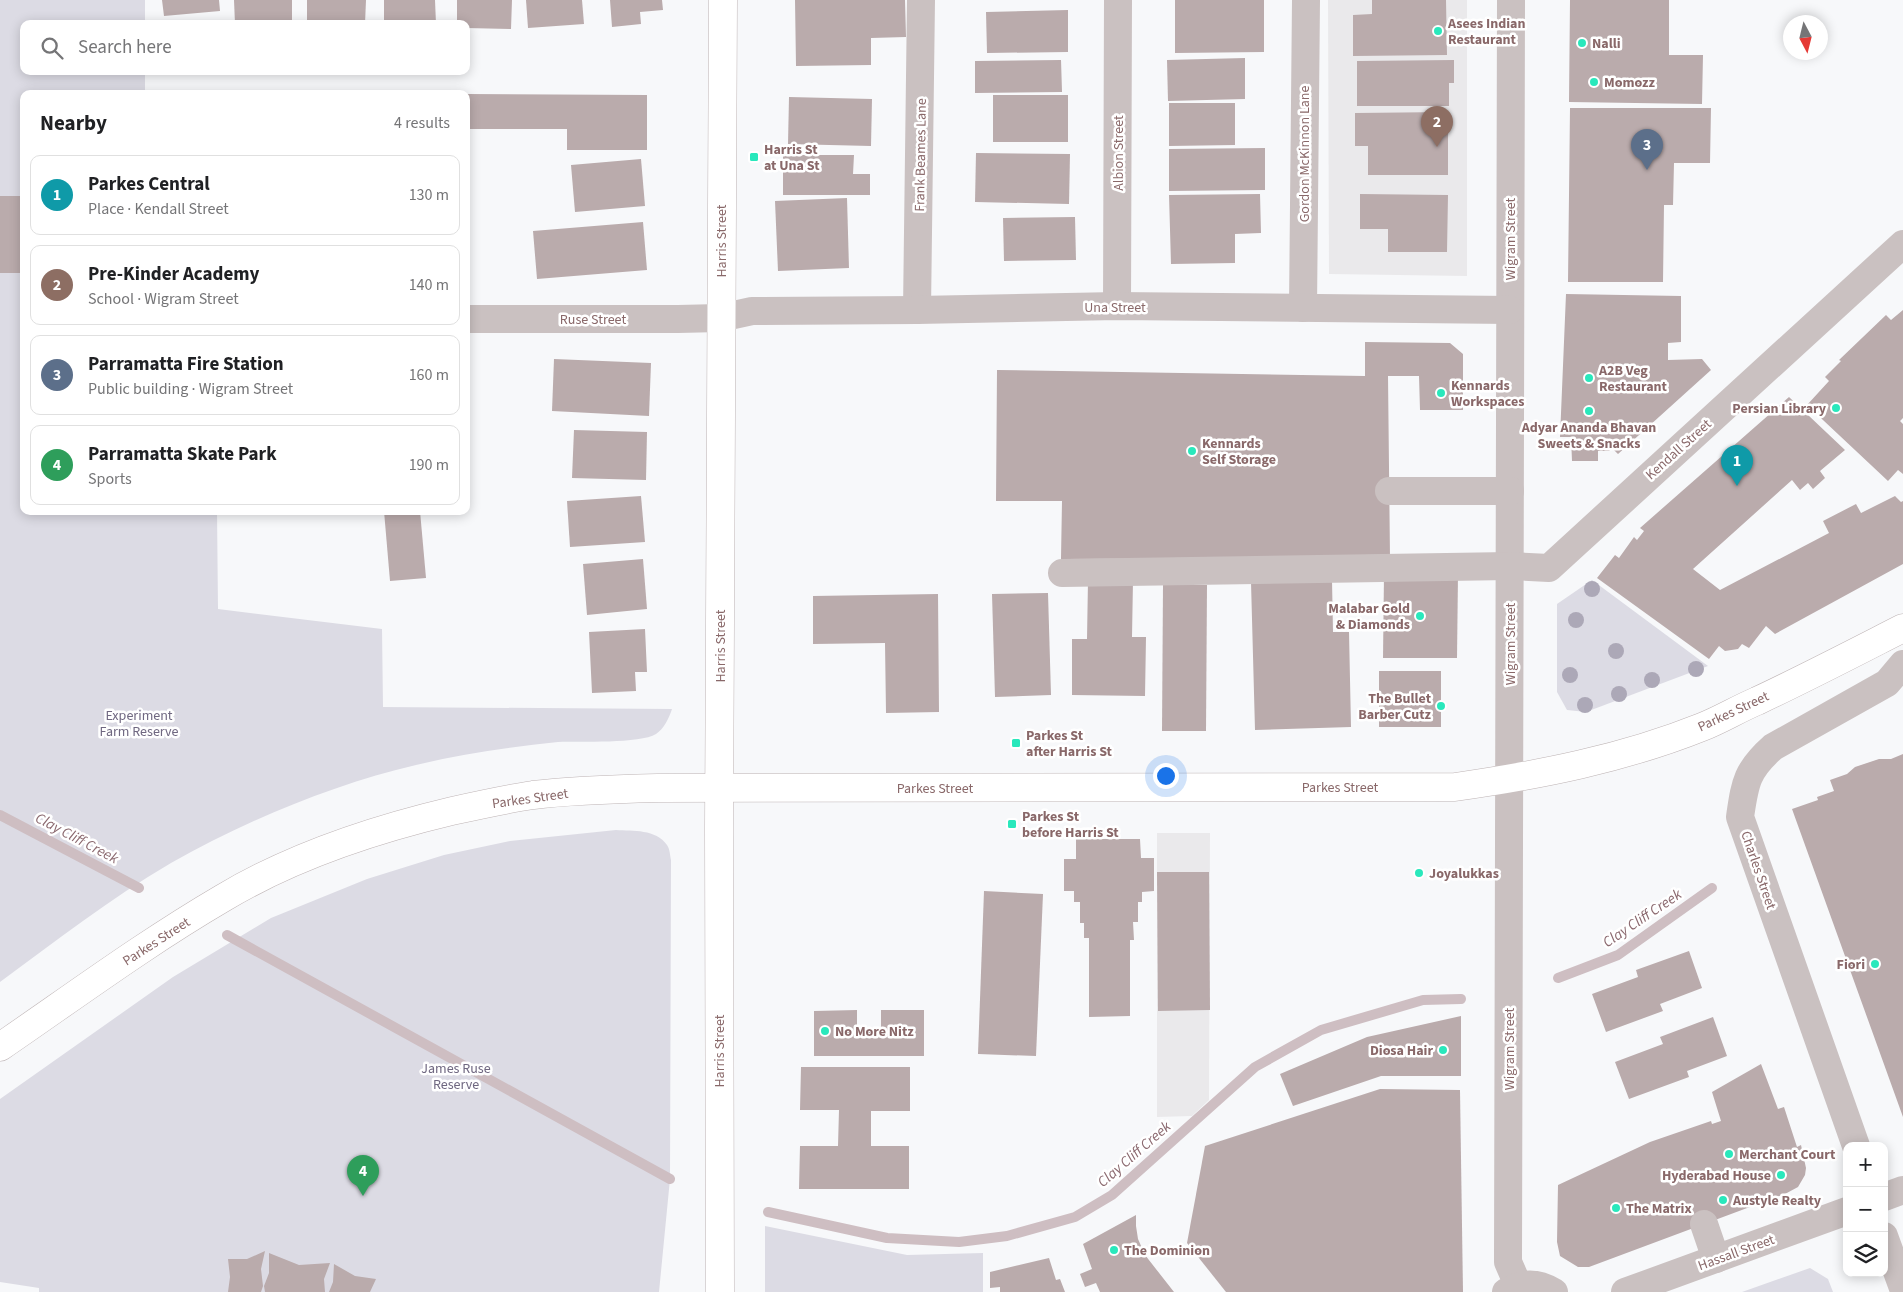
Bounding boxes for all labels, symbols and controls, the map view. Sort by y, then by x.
place label: Asees Indian Restaurant [1447,14,1525,50]
north arrow [1783,15,1828,60]
search box [20,20,470,75]
marker: Asees Indian Restaurant [1432,25,1444,37]
icon: search [38,34,66,62]
text: Search here [78,34,172,61]
place label: Nalli [1592,34,1621,54]
marker: Nalli [1576,37,1588,49]
place label: Momozz [1604,73,1655,93]
marker: Momozz [1588,76,1600,88]
street label: Gordon McKinnon Lane [1295,86,1315,222]
street label: Frank Beames Lane [910,98,932,212]
pin: 2 [1421,106,1453,147]
text: Nearby [40,108,107,138]
text: 4 results [394,112,450,134]
street label: Albion Street [1109,115,1129,191]
pin: 3 [1631,129,1663,170]
place label: Harris St at Una St [764,140,820,176]
marker: Harris St at Una St [748,151,760,163]
text: Parkes Central [88,171,210,198]
text: 1 [53,184,61,206]
text: 130 m [409,184,449,206]
street label: Wigram Street [1501,197,1521,280]
text: Place · Kendall Street [88,198,229,220]
street label: Harris Street [712,204,732,278]
text: Pre-Kinder Academy [88,261,259,288]
text: 2 [53,274,61,296]
text: 140 m [409,274,449,296]
text: School · Wigram Street [88,288,239,310]
street label: Una Street [1084,298,1146,318]
street label: Ruse Street [560,310,626,330]
text: Parramatta Fire Station [88,351,284,378]
place label: A2B Veg Restaurant [1598,361,1668,397]
text: 3 [53,364,61,386]
text: 160 m [409,364,449,386]
marker: A2B Veg Restaurant [1583,372,1595,384]
place label: Kennards Workspaces [1451,376,1524,412]
text: Public building · Wigram Street [88,378,293,400]
marker: Kennards Workspaces [1435,387,1447,399]
place label: Persian Library [1732,399,1827,419]
marker: Persian Library [1830,402,1842,414]
marker: Adyar Ananda Bhavan Sweets & Snacks [1583,405,1595,417]
street label: Kendall Street [1641,415,1716,485]
place label: Adyar Ananda Bhavan Sweets & Snacks [1521,418,1656,454]
place label: Kennards Self Storage [1202,434,1276,470]
text: Parramatta Skate Park [88,441,277,468]
marker: Kennards Self Storage [1186,445,1198,457]
pin: 1 [1721,445,1753,486]
text: 4 [53,454,61,476]
text: 190 m [409,454,449,476]
text: Sports [88,468,132,490]
place label: Malabar Gold & Diamonds [1328,599,1410,635]
street label: Wigram Street [1501,602,1521,685]
street label: Harris Street [711,609,731,683]
marker: Malabar Gold & Diamonds [1414,610,1426,622]
street label: Parkes Street [1694,687,1773,737]
place label: The Bullet Barber Cutz [1358,689,1432,725]
marker: The Bullet Barber Cutz [1435,700,1447,712]
park label: Experiment Farm Reserve [100,706,179,742]
place label: Parkes St after Harris St [1026,726,1113,762]
marker: Parkes St after Harris St [1010,737,1022,749]
your location [1153,763,1179,789]
street label: Parkes Street [1302,778,1379,798]
street label: Parkes Street [897,779,974,799]
street label: Parkes Street [491,784,570,814]
place label: Parkes St before Harris St [1022,807,1119,843]
water label: Clay Cliff Creek [32,808,123,870]
marker: Parkes St before Harris St [1006,818,1018,830]
street label: Charles Street [1735,828,1781,912]
place label: Joyalukkas [1429,864,1499,884]
marker: Joyalukkas [1413,867,1425,879]
water label: Clay Cliff Creek [1599,884,1687,953]
street label: Parkes Street [119,912,194,971]
place label: Fiori [1837,955,1865,975]
marker: Fiori [1869,958,1881,970]
street label: Wigram Street [1500,1007,1520,1090]
street label: Harris Street [710,1014,730,1088]
place label: No More Nitz [835,1022,914,1042]
marker: No More Nitz [819,1025,831,1037]
place label: Diosa Hair [1370,1041,1433,1061]
marker: Diosa Hair [1437,1044,1449,1056]
park label: James Ruse Reserve [421,1059,491,1095]
water label: Clay Cliff Creek [1093,1116,1176,1192]
map controls [1843,1142,1888,1277]
button: + [1843,1142,1888,1187]
place label: Merchant Court [1739,1145,1836,1165]
marker: Merchant Court [1723,1148,1735,1160]
pin: 4 [347,1155,379,1196]
place label: Hyderabad House [1662,1166,1771,1186]
marker: Hyderabad House [1775,1169,1787,1181]
button: − [1843,1187,1888,1232]
place label: Austyle Realty [1732,1191,1822,1211]
marker: Austyle Realty [1717,1194,1729,1206]
place label: The Matrix [1626,1199,1692,1219]
marker: The Matrix [1610,1202,1622,1214]
street label: Hassall Street [1695,1230,1778,1276]
button: layers [1843,1232,1888,1277]
place label: The Dominion [1124,1241,1210,1261]
marker: The Dominion [1108,1244,1120,1256]

